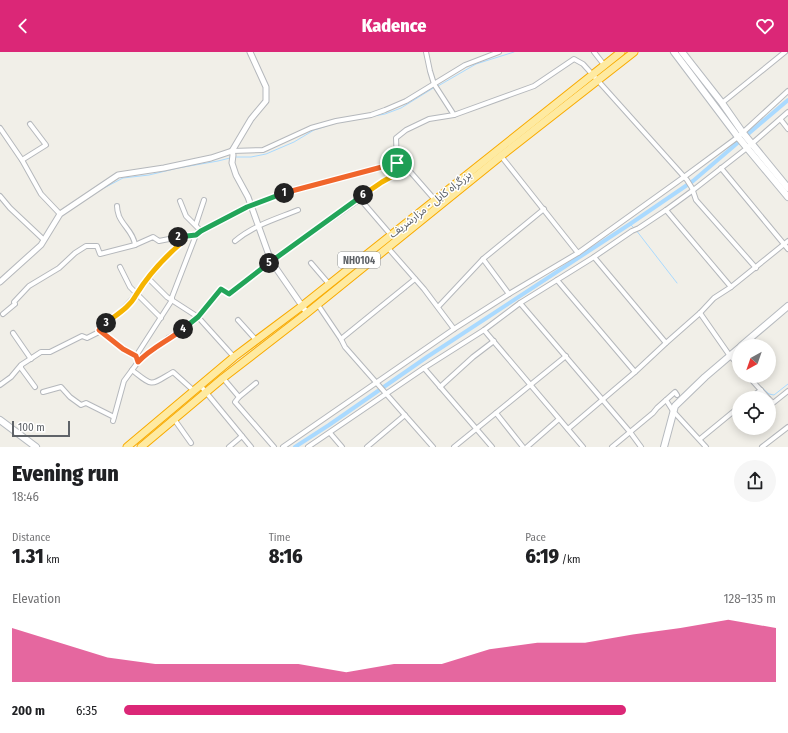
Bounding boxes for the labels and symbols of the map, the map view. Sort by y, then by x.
pin [380,146,414,180]
street label: بزرگراه کابل - مزارشریف [386,168,474,241]
pin: 1 [274,183,294,203]
pin: 6 [353,185,373,205]
pin: 2 [168,227,188,247]
road number: NH0104 [338,252,380,268]
pin: 5 [259,253,279,273]
pin: 3 [96,313,116,333]
pin: 4 [173,319,193,339]
north arrow [732,339,776,383]
scale bar [12,419,70,438]

